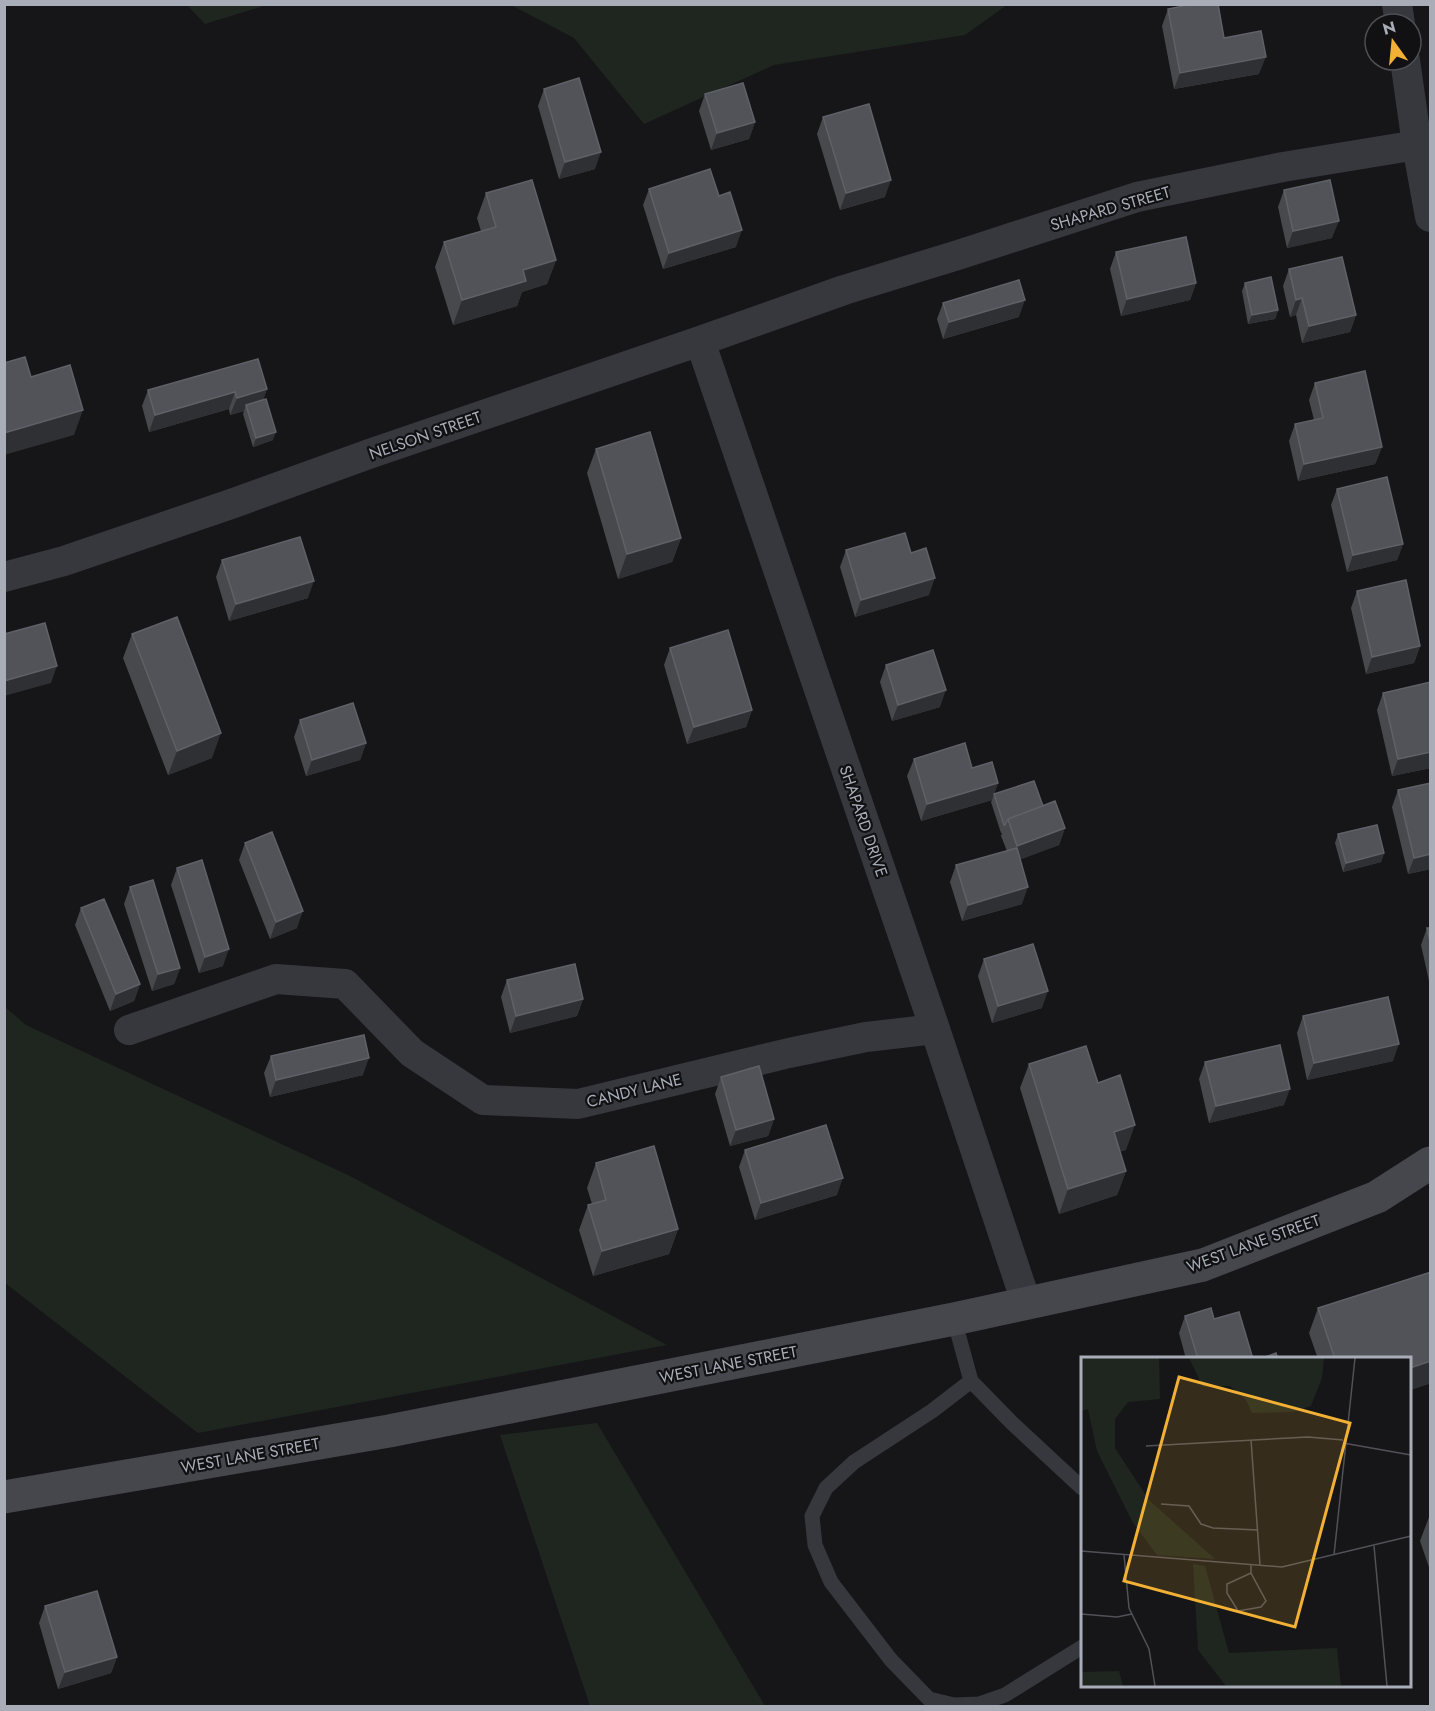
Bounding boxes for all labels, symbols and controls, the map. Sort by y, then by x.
north arrow [1363,12,1423,72]
text: N [1380,15,1398,41]
street label: SHAPARD STREET [1047,180,1173,237]
street label: NELSON STREET [366,405,485,465]
street label: SHAPARD DRIVE [834,762,893,880]
street label: CANDY LANE [584,1068,684,1113]
street label: WEST LANE STREET [1183,1209,1323,1278]
street label: WEST LANE STREET [657,1340,800,1389]
inset map [1081,1357,1411,1687]
street label: WEST LANE STREET [179,1432,322,1479]

